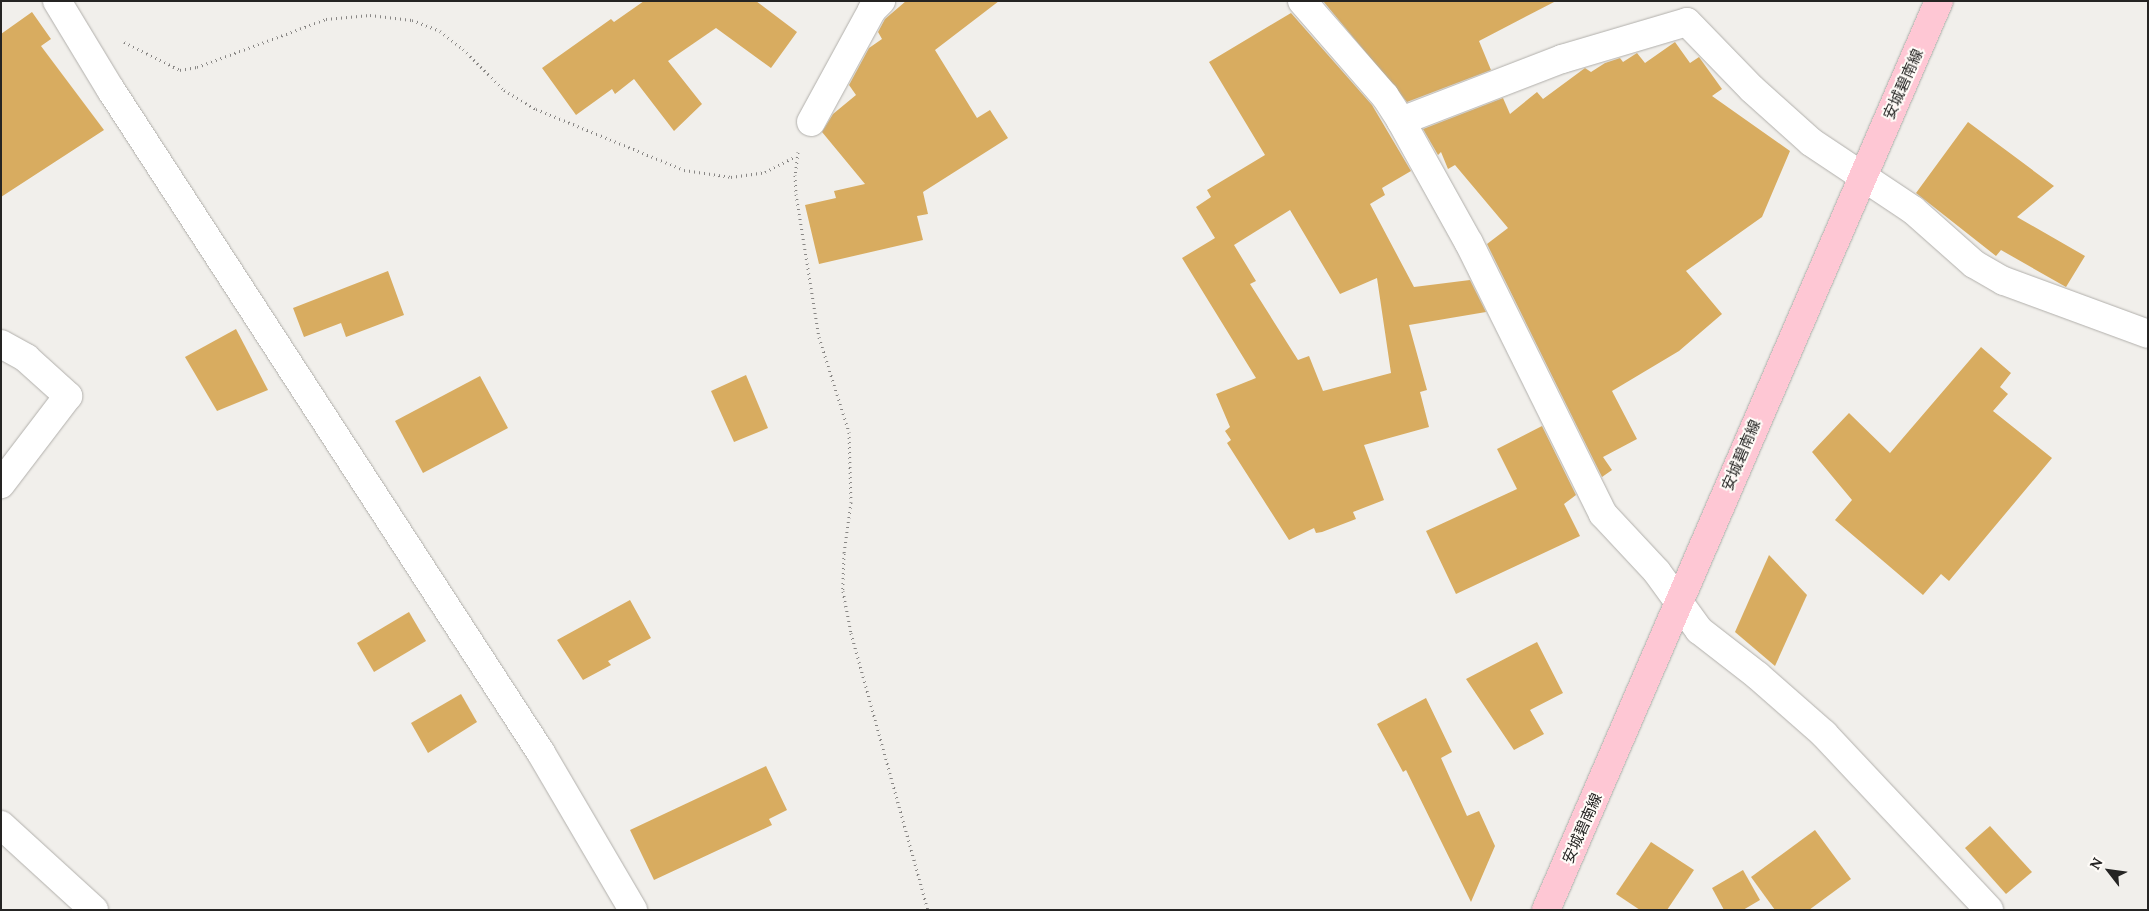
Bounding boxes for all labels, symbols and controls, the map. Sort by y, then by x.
street label: 安城碧南線 [1880,46,1926,122]
street label: 安城碧南線 [1718,417,1764,493]
street label: 安城碧南線 [1559,790,1605,866]
north arrow [2084,846,2134,896]
text: N [2086,854,2107,873]

